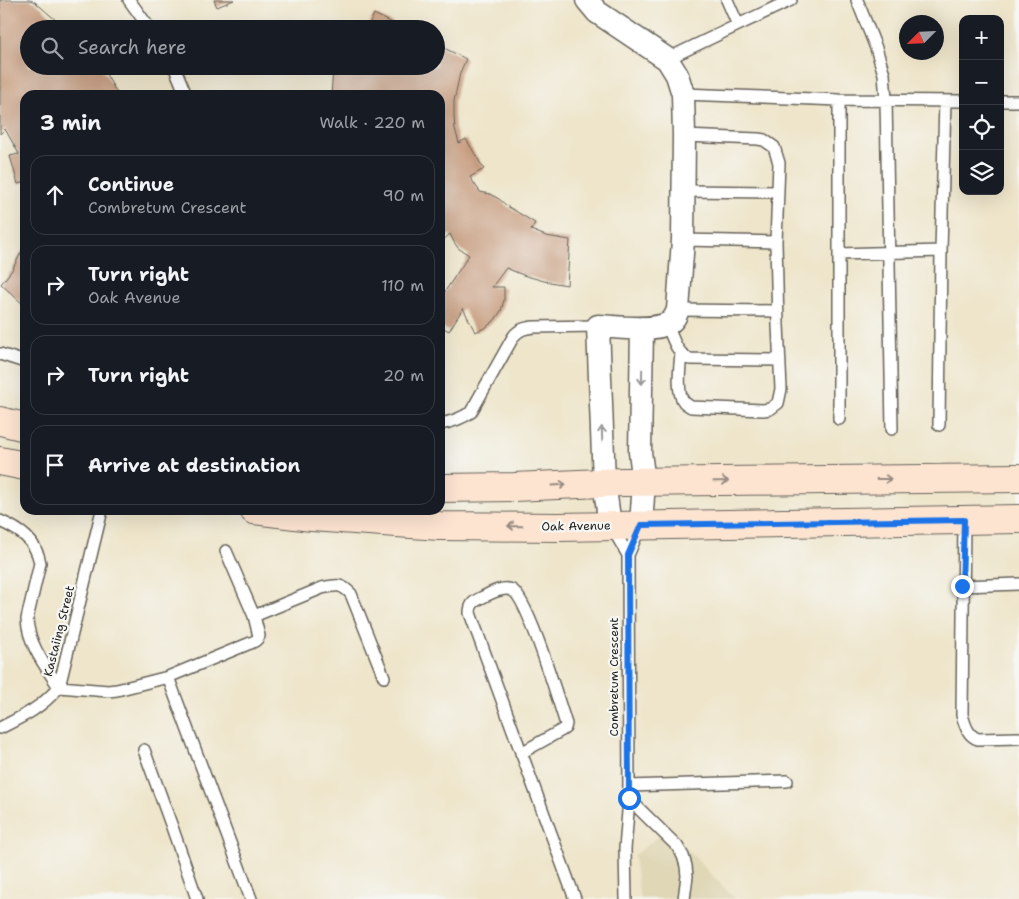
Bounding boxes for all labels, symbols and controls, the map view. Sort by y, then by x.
north arrow [899,15,944,60]
map controls [959,15,1004,195]
button: + [959,15,1004,60]
search box [20,20,445,75]
icon: search [38,34,66,62]
text: Search here [78,35,187,60]
button: − [959,60,1004,105]
button: locate [959,105,1004,150]
text: 3 min [40,109,101,137]
text: Walk · 220 m [319,112,425,133]
button: layers [959,150,1004,195]
text: Continue [88,172,174,197]
icon: ahead [41,181,69,209]
text: 90 m [383,185,424,206]
text: Combretum Crescent [88,197,247,218]
text: Turn right [88,262,189,287]
icon: right [41,271,69,299]
text: 110 m [381,275,424,296]
text: Oak Avenue [88,287,180,308]
icon: right [41,361,69,389]
text: Turn right [88,363,189,388]
text: 20 m [383,365,424,386]
one-way arrow [637,368,647,385]
one-way arrow [597,426,607,442]
icon: arrive [41,451,69,479]
text: Arrive at destination [88,453,300,478]
one-way arrow [875,474,891,484]
one-way arrow [713,476,729,485]
one-way arrow [550,480,566,489]
street label: Oak Avenue [541,517,611,535]
one-way arrow [508,521,524,531]
route end [951,575,974,598]
street label: Kastaiing Street [40,584,78,678]
street label: Combretum Crescent [606,618,622,736]
route start [618,787,641,810]

